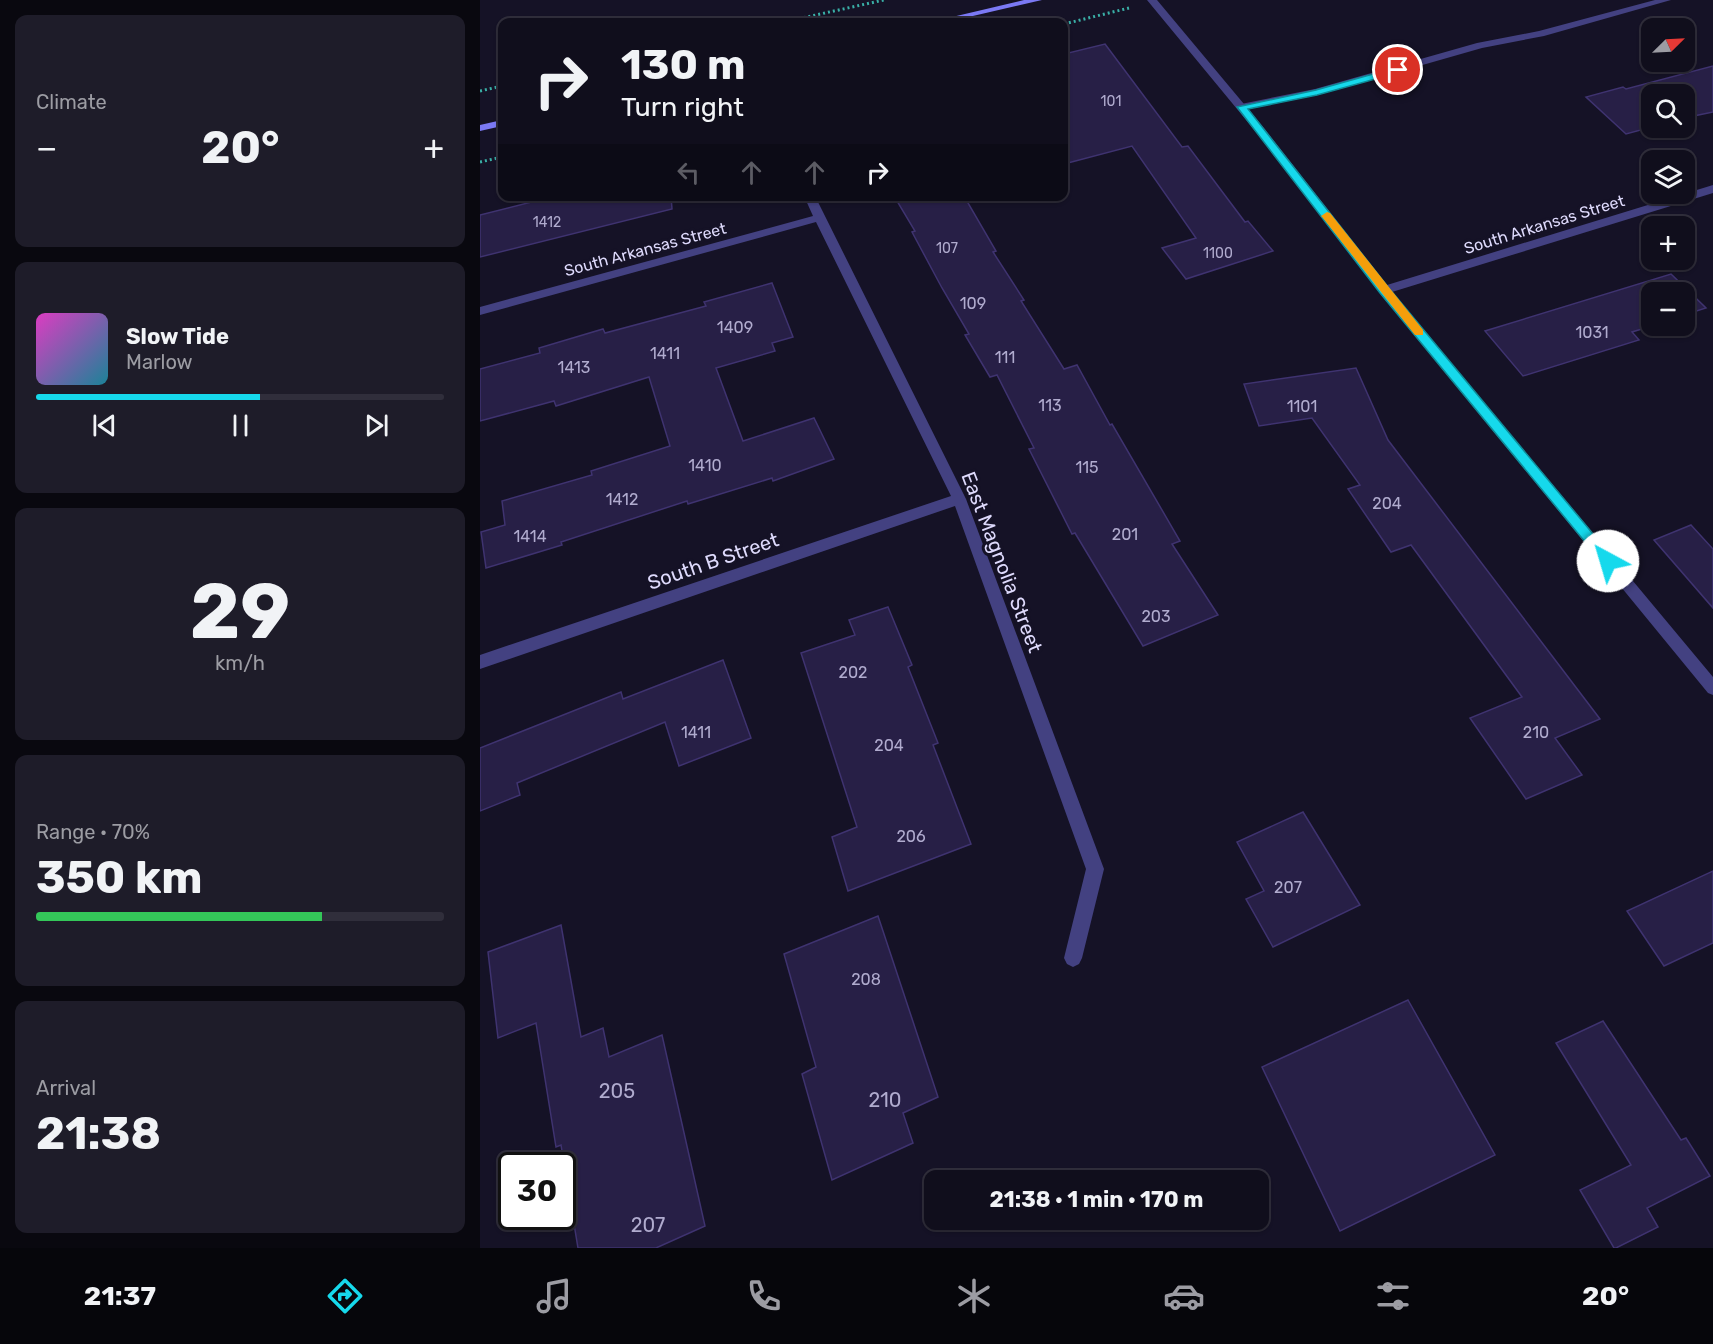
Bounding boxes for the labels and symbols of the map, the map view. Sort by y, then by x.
north arrow [1641,18,1695,72]
pin [1372,44,1423,95]
house number: 101 [1101,93,1121,110]
street label: South Arkansas Street [1462,191,1627,258]
house number: 1412 [533,214,561,231]
street label: South Arkansas Street [562,219,728,280]
house number: 107 [936,240,958,257]
house number: 1100 [1203,245,1233,262]
house number: 109 [960,294,986,313]
house number: 1409 [717,318,753,337]
house number: 1031 [1575,323,1609,342]
house number: 1411 [650,344,680,363]
house number: 111 [995,348,1015,367]
house number: 1413 [558,358,590,377]
house number: 113 [1038,396,1062,415]
house number: 1101 [1287,397,1317,416]
house number: 1410 [688,456,722,475]
house number: 115 [1075,458,1099,477]
street label: East Magnolia Street [956,468,1048,656]
house number: 1412 [606,490,638,509]
house number: 204 [1372,494,1402,513]
house number: 201 [1112,525,1138,544]
house number: 1414 [513,527,547,546]
street label: South B Street [644,527,782,595]
position arrow [1576,529,1640,593]
house number: 203 [1141,607,1171,626]
house number: 202 [839,663,867,682]
house number: 1411 [681,723,711,742]
house number: 210 [1523,723,1549,742]
house number: 204 [874,736,904,755]
house number: 206 [896,827,926,846]
house number: 207 [1274,878,1302,897]
house number: 208 [851,970,881,989]
house number: 205 [599,1079,635,1103]
house number: 210 [869,1088,902,1112]
speed limit sign: 30 [498,1152,576,1230]
house number: 207 [631,1213,665,1237]

